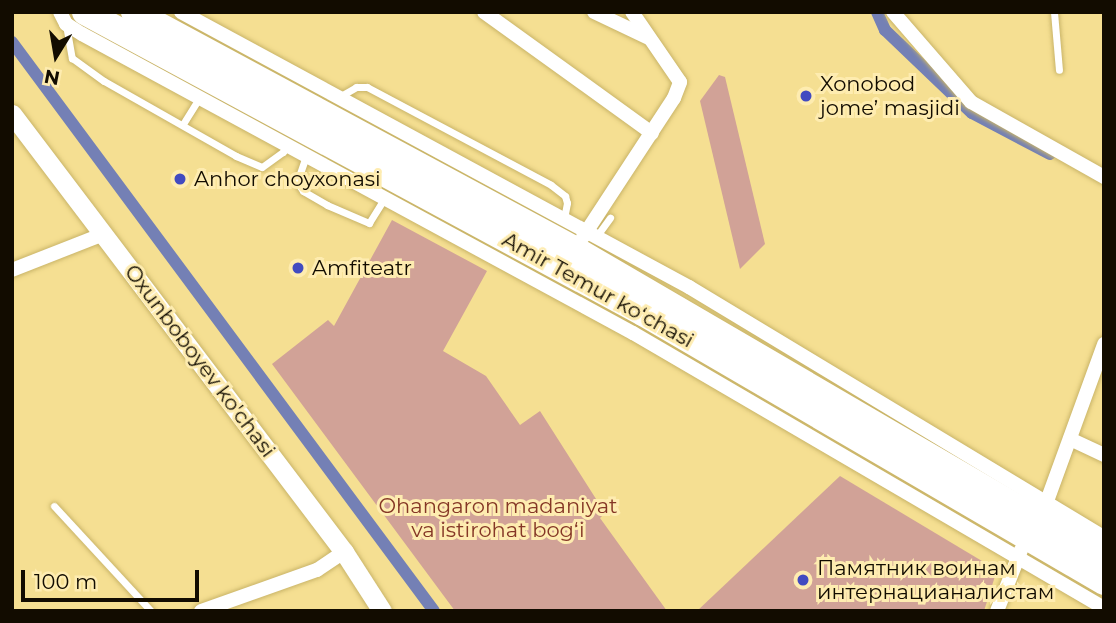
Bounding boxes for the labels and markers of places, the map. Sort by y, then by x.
place label: Xonobod jome’ masjidi [820,71,960,121]
marker: Xonobod jome’ masjidi [798,88,814,104]
place label: Anhor choyxonasi [194,166,381,192]
marker: Anhor choyxonasi [172,171,188,187]
place label: Amfiteatr [312,255,412,281]
marker: Amfiteatr [290,260,306,276]
place label: Памятник воинам интернацианалистам [817,555,1054,605]
marker: Памятник воинам интернацианалистам [795,572,811,588]

